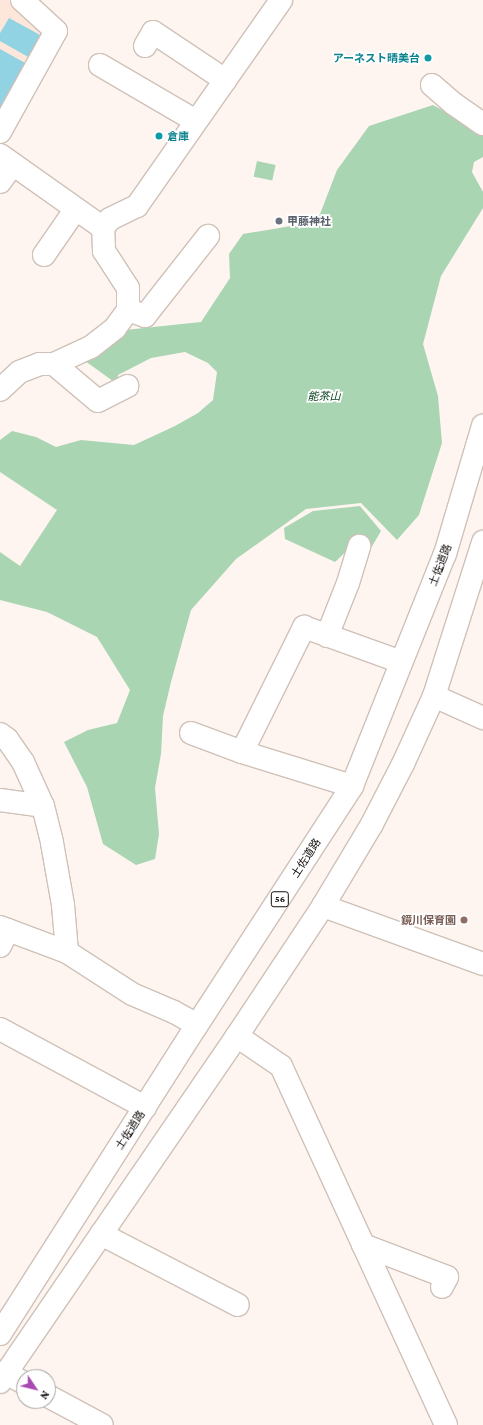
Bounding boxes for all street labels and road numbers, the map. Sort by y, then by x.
street label: 土佐道路 [426,542,454,588]
street label: 土佐道路 [288,836,324,880]
road number: 56 [270,891,290,907]
street label: 土佐道路 [112,1108,148,1152]

